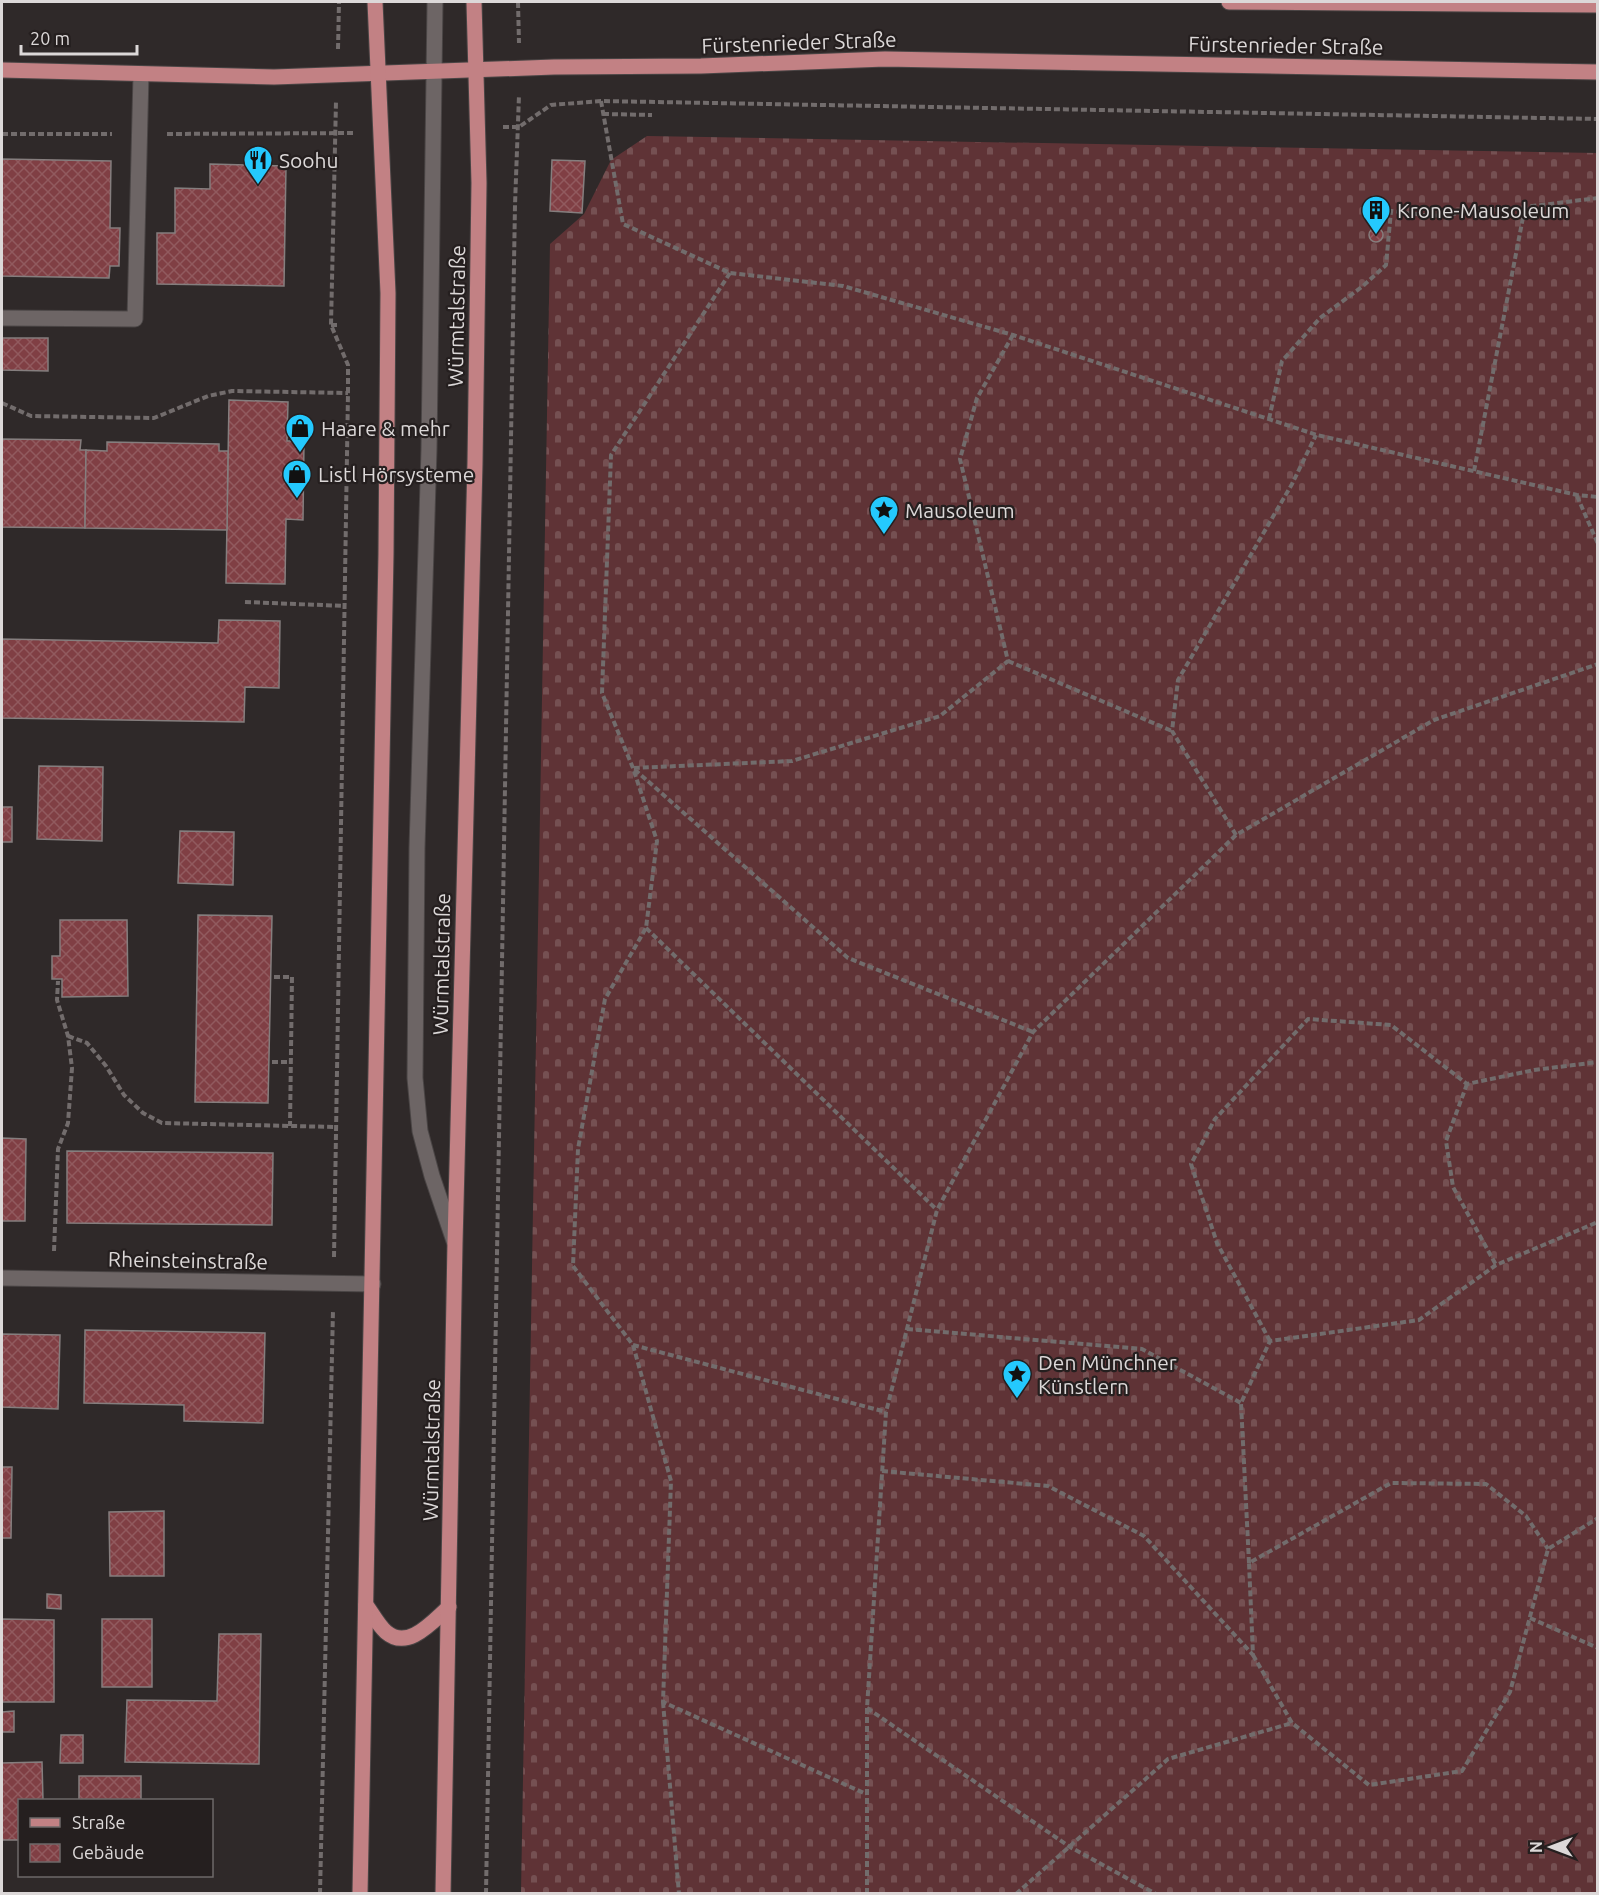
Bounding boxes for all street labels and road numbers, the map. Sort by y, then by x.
street label: Fürstenrieder Straße [701,27,897,57]
street label: Fürstenrieder Straße [1188,31,1384,59]
street label: Würmtalstraße [443,245,469,387]
street label: Würmtalstraße [428,893,454,1035]
street label: Rheinsteinstraße [108,1247,268,1273]
street label: Würmtalstraße [418,1379,444,1521]

